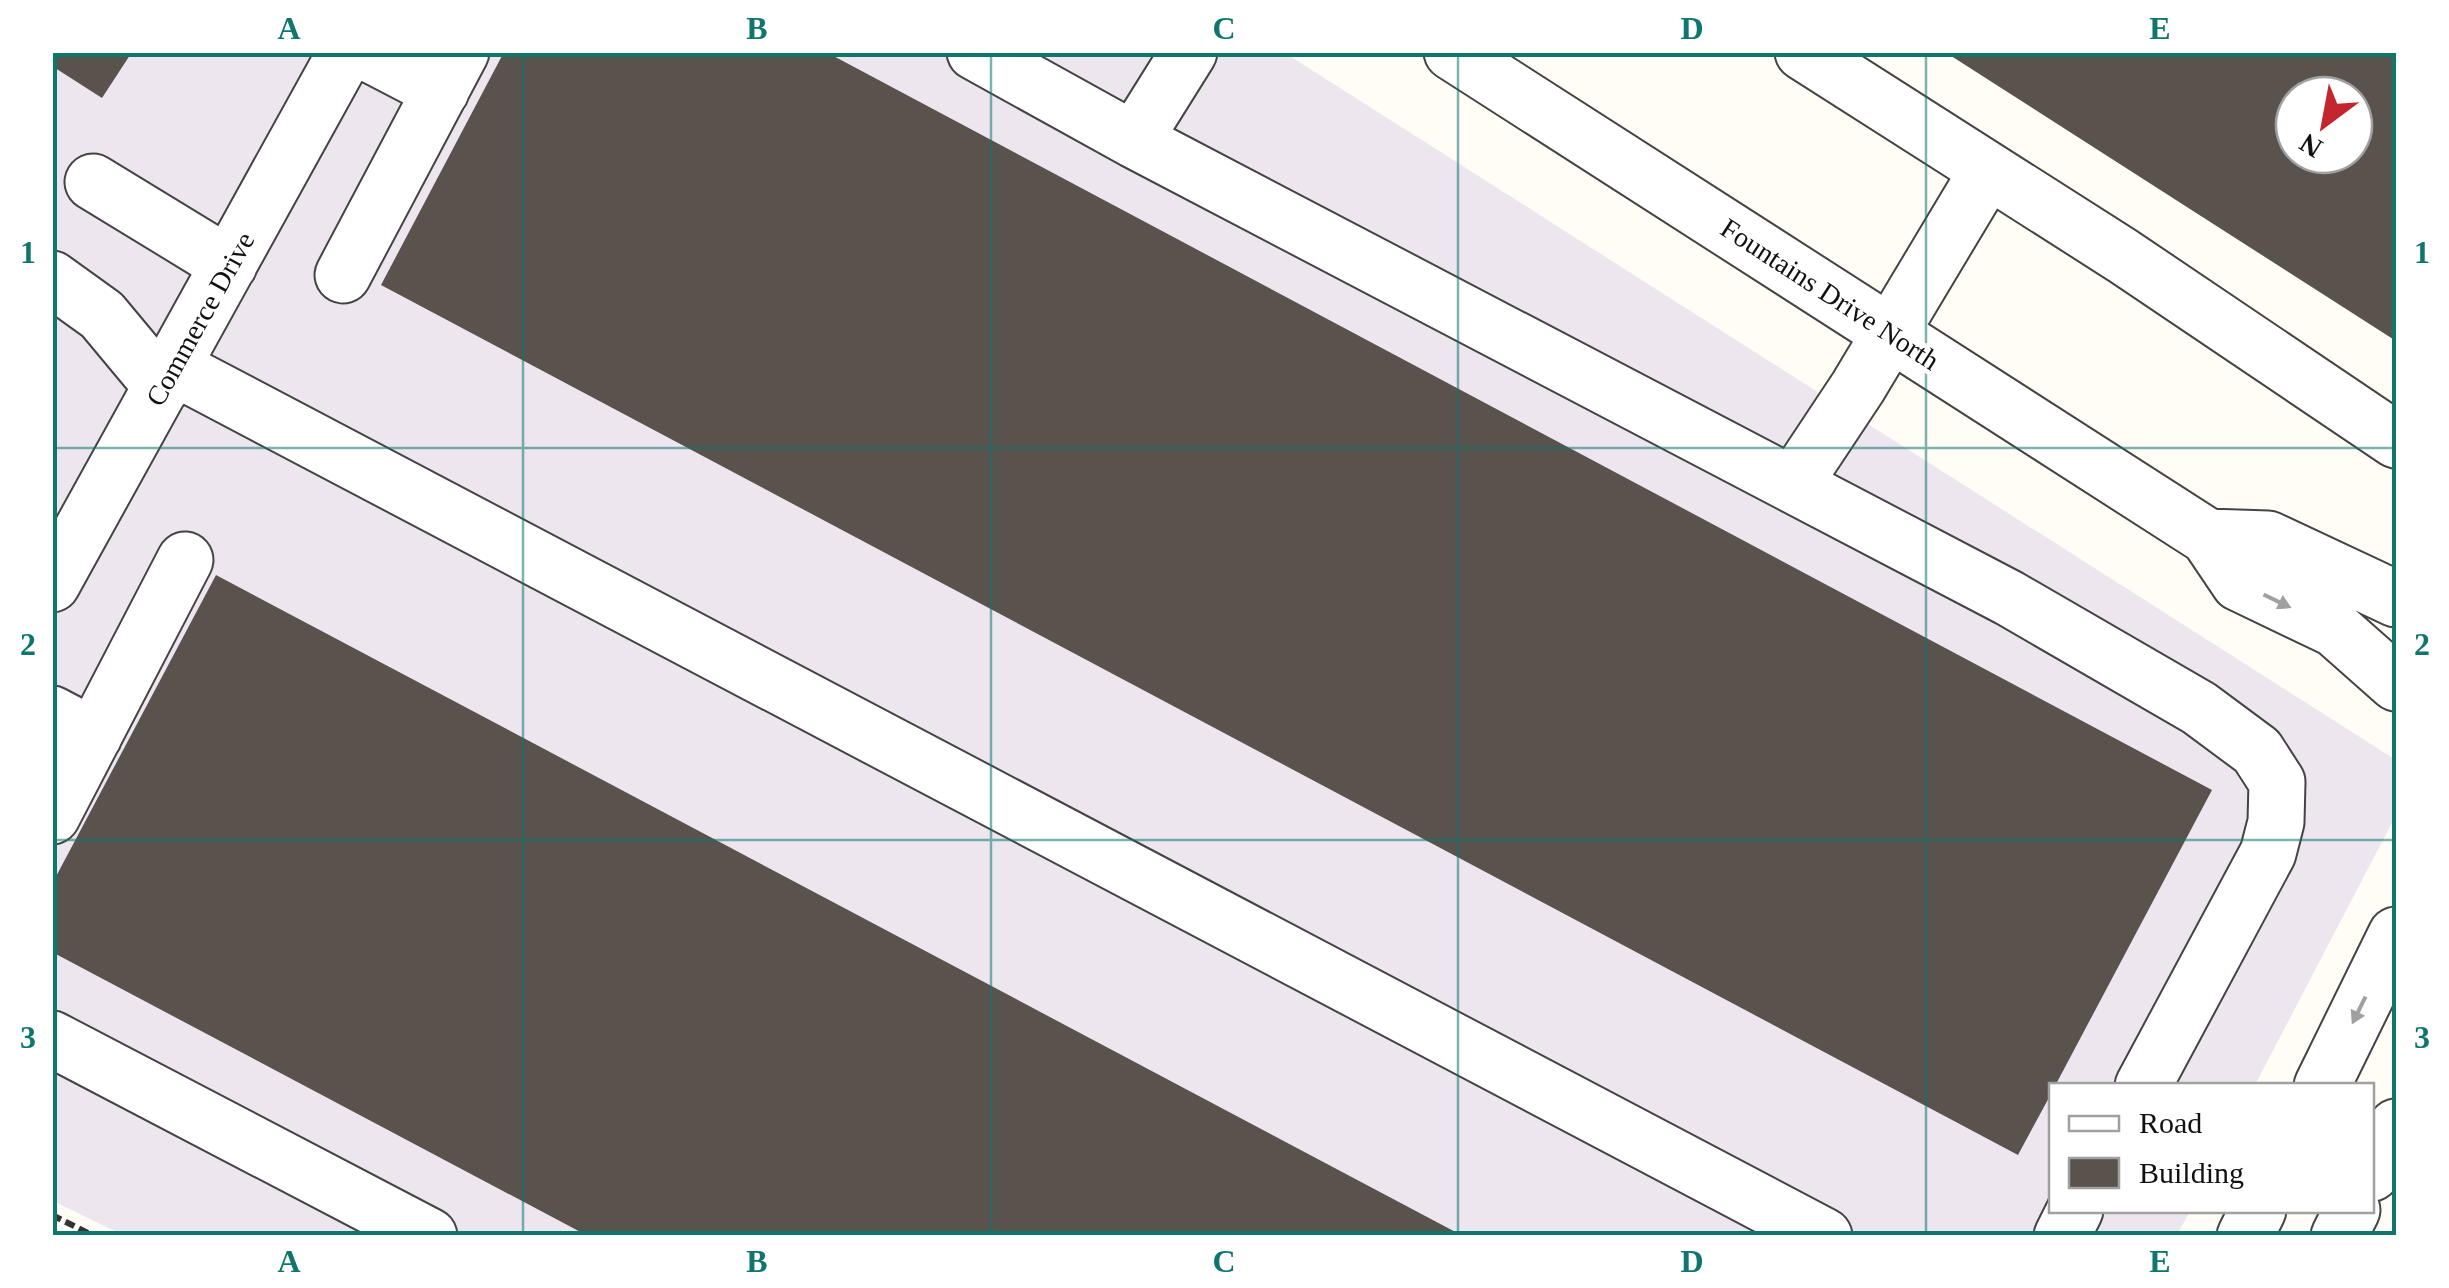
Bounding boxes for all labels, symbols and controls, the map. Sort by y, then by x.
text: A [277,10,301,46]
text: B [746,10,768,46]
text: C [1212,10,1236,46]
text: D [1680,10,1704,46]
text: E [2149,10,2171,46]
north arrow [2274,75,2374,175]
text: N [2294,127,2328,164]
street label: Fountains Drive North [1715,212,1945,376]
street label: Commerce Drive [140,227,260,411]
text: 1 [20,234,36,270]
text: 1 [2414,234,2430,270]
one-way arrow [2262,592,2291,609]
text: 2 [20,626,36,662]
text: 2 [2414,626,2430,662]
one-way arrow [2351,996,2368,1025]
text: 3 [20,1019,36,1055]
text: 3 [2414,1019,2430,1055]
legend [2049,1083,2374,1213]
text: Road [2139,1106,2202,1139]
text: Building [2139,1156,2244,1189]
text: A [277,1243,301,1279]
text: B [746,1243,768,1279]
text: C [1212,1243,1236,1279]
text: D [1680,1243,1704,1279]
text: E [2149,1243,2171,1279]

